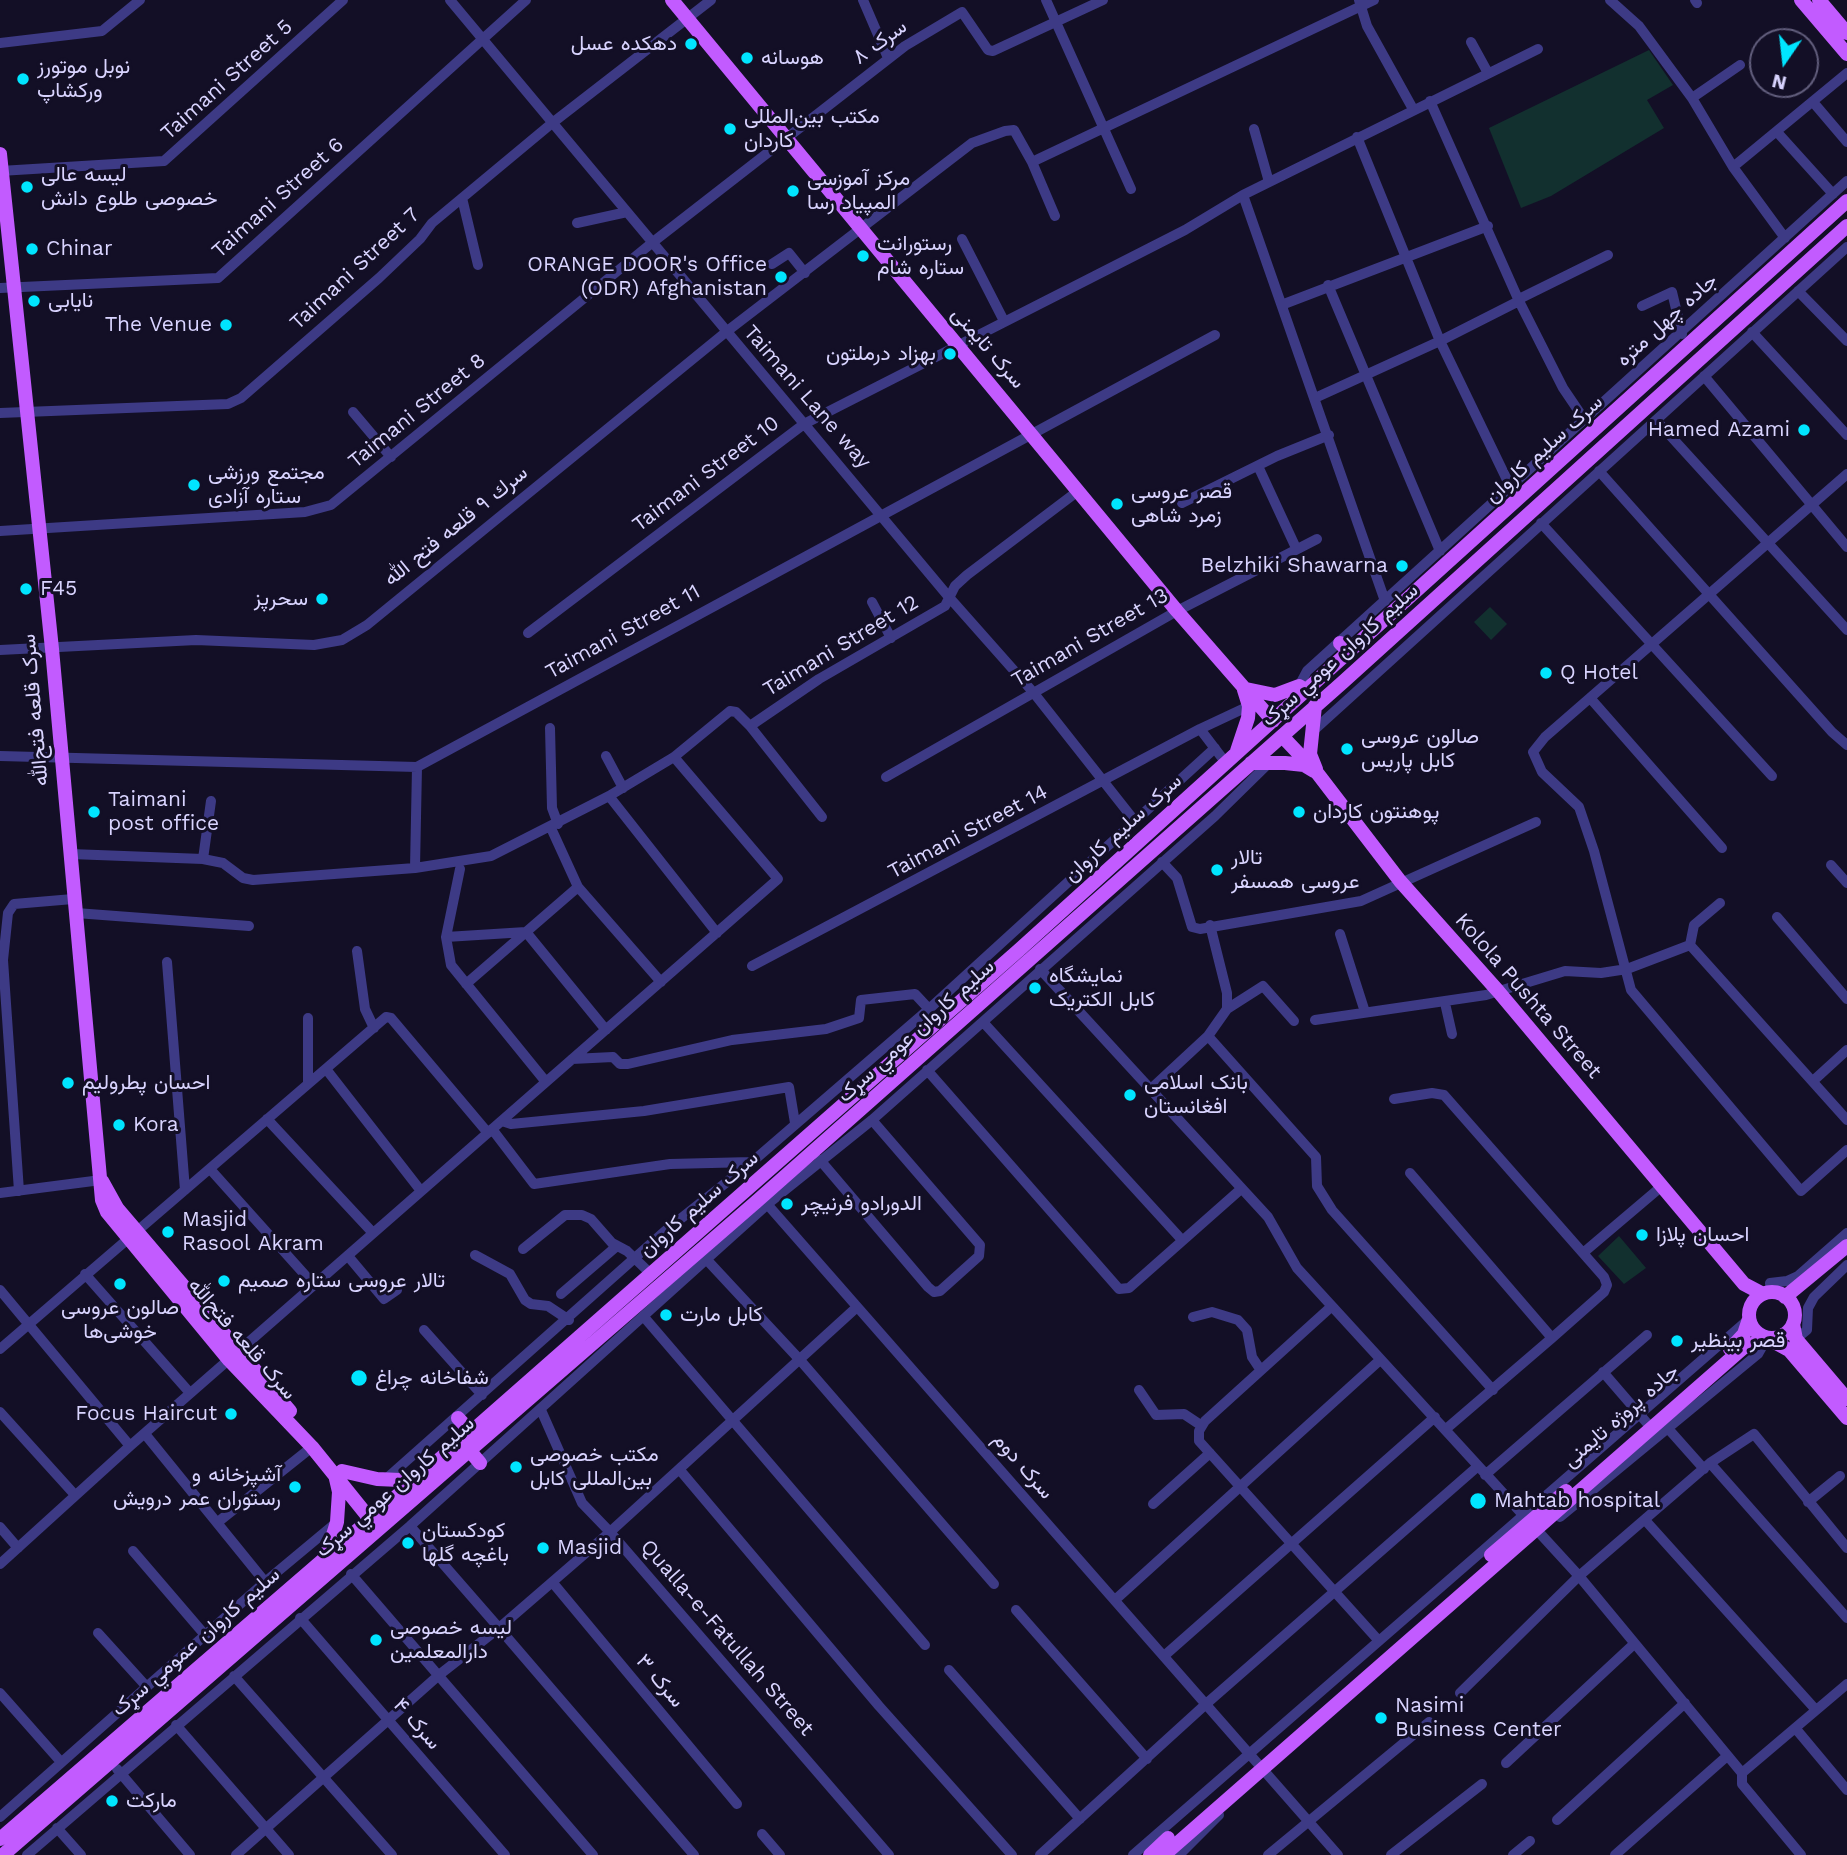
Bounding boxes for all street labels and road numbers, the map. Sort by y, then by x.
street label: Taimani Street 5 [156,14,298,146]
street label: سرک ۸ [848,14,912,70]
street label: Taimani Street 6 [207,132,349,264]
street label: Taimani Street 7 [285,203,425,335]
street label: جاده چهل متره [1611,268,1723,372]
street label: سرک تایمنی [946,302,1030,394]
street label: Taimani Lane way [738,320,876,474]
street label: Taimani Street 8 [343,348,491,474]
street label: سرک سلیم کاروان [1480,390,1608,508]
street label: Taimani Street 10 [628,411,784,537]
street label: سرك ٩ قلعه فتح الله [379,460,533,592]
street label: سلیم کاروان عومي سړک [1256,578,1424,732]
street label: Taimani Street 11 [541,579,705,685]
street label: Taimani Street 13 [1007,583,1173,693]
street label: Taimani Street 12 [759,590,923,702]
street label: سرک قلعه فتح‌الله [16,633,54,787]
street label: سرک سلیم کاروان [1059,769,1187,887]
street label: Taimani Street 14 [884,779,1052,885]
street label: Kolola Pushta Street [1449,908,1607,1084]
street label: سلیم کاروان عومي سړک [832,954,1000,1108]
street label: سرک سلیم کاروان [634,1145,764,1263]
street label: سرک قلعه فتح‌الله [182,1273,302,1405]
street label: جاده پروژه تایمنی [1558,1359,1684,1473]
street label: سلیم کاروان عومي سړک [310,1411,480,1563]
street label: سرک دوم [987,1427,1059,1505]
street label: Qualla-e-Fatullah Street [635,1535,819,1741]
street label: سلیم کاروان عمومي سړک [107,1562,285,1722]
street label: سرک ۳ [630,1649,690,1713]
street label: سرک ۴ [388,1693,446,1755]

